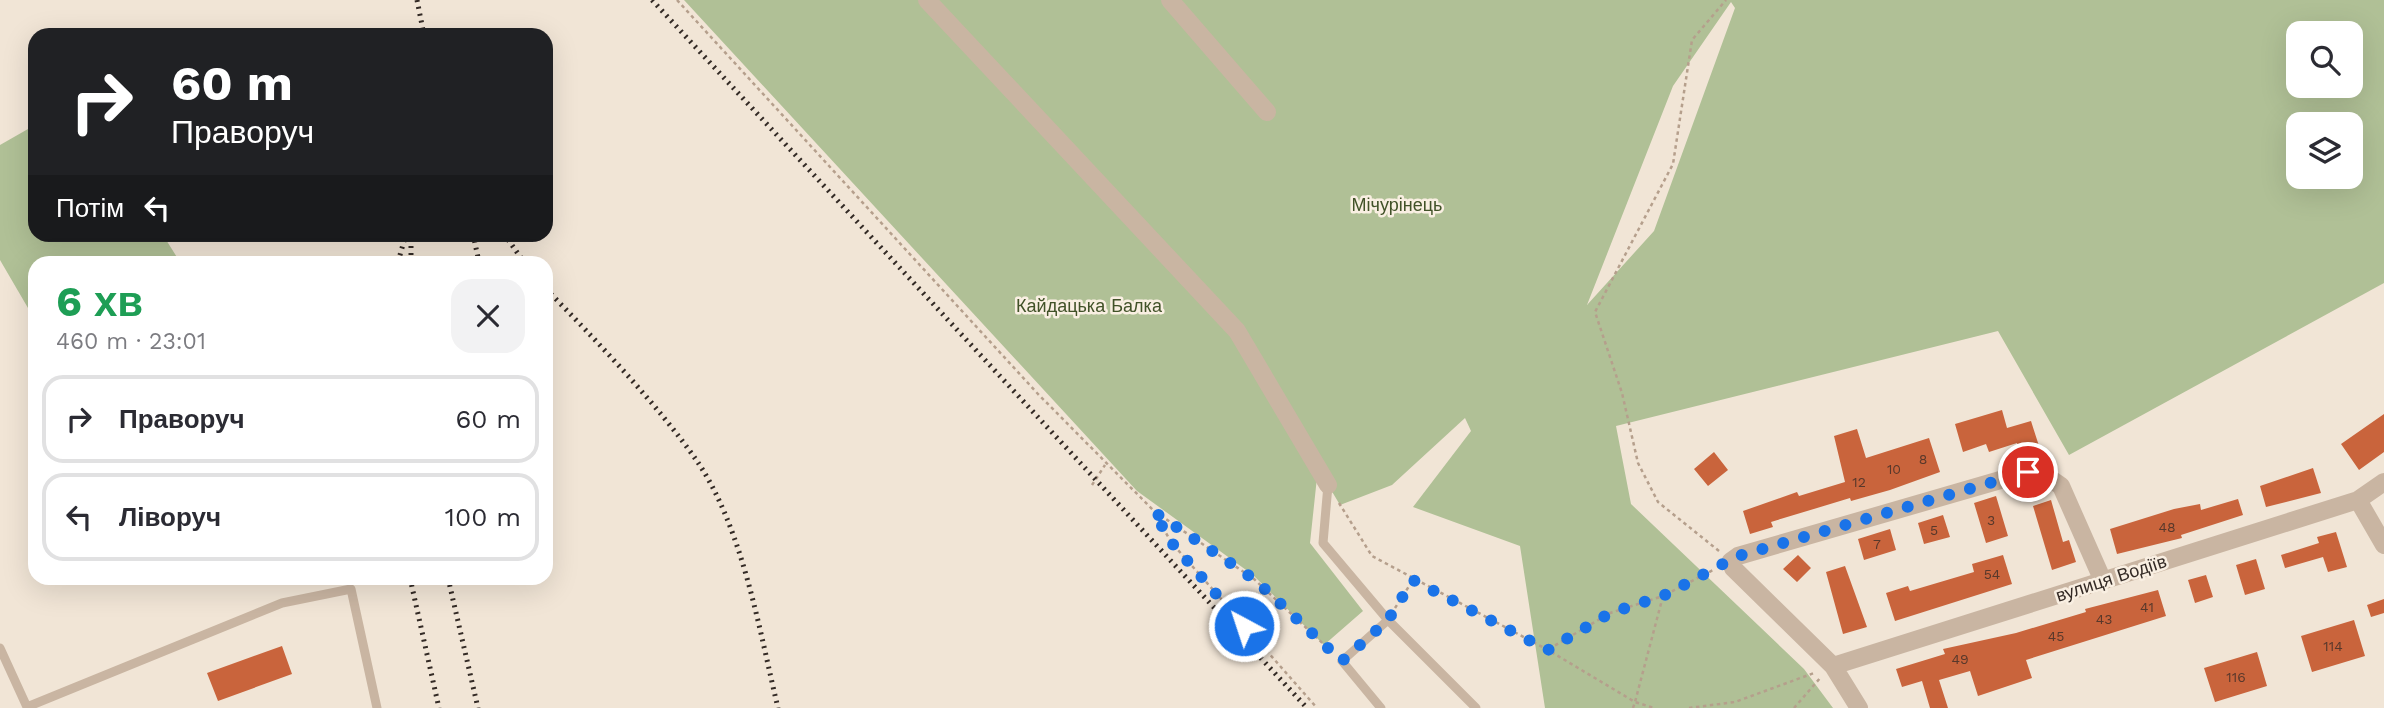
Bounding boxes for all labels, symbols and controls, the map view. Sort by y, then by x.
map controls [2286,21,2363,189]
button: search [2286,21,2363,98]
text: 60 m [171,54,293,112]
icon: right [56,56,147,147]
button: layers [2286,112,2363,189]
text: Праворуч [171,113,314,151]
icon: left [138,189,176,227]
text: Потім [56,193,124,223]
park label: Мічурінець [1352,194,1442,215]
text: 6 хв [56,277,143,326]
button: close [451,279,525,353]
park label: Кайдацька Балка [1016,295,1163,316]
text: 460 m · 23:01 [56,328,206,355]
icon: right [60,400,98,438]
text: Праворуч [119,404,245,434]
text: 60 m [455,404,521,434]
pin [1998,442,2058,502]
house number: 8 [1919,451,1927,467]
icon: arrive [2009,453,2047,491]
house number: 10 [1887,461,1901,477]
house number: 12 [1852,474,1866,490]
icon: left [60,498,98,536]
text: Ліворуч [119,502,221,532]
text: 100 m [445,502,521,532]
house number: 3 [1987,512,1995,528]
house number: 48 [2158,519,2176,535]
house number: 5 [1930,522,1938,538]
house number: 7 [1873,536,1881,552]
street label: вулиця Водіїв [2053,550,2169,606]
house number: 54 [1984,566,2000,582]
position arrow [1207,589,1281,663]
house number: 41 [2140,599,2154,615]
house number: 43 [2096,611,2112,627]
house number: 45 [2048,628,2064,644]
house number: 114 [2323,638,2343,654]
house number: 49 [1951,651,1969,667]
house number: 116 [2226,669,2246,685]

